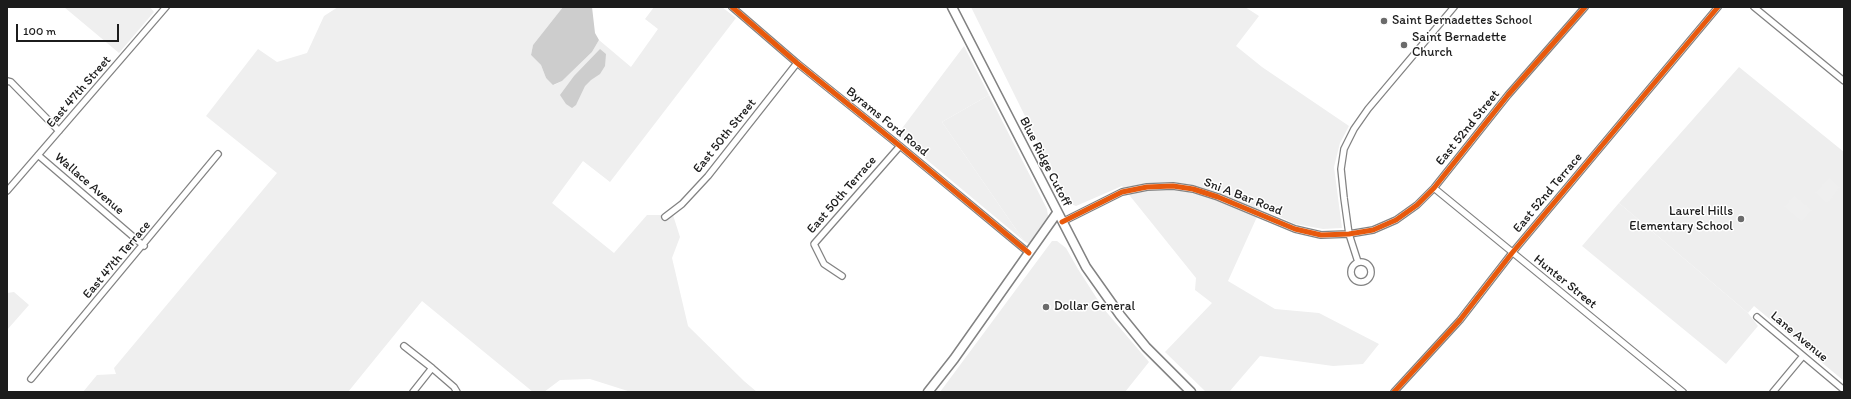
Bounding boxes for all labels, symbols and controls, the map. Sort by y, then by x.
place label: Saint Bernadettes School [1392,13,1532,29]
scale bar [18,16,121,42]
marker: Saint Bernadettes School [1379,16,1389,26]
text: 100 m [23,24,56,38]
place label: Saint Bernadette Church [1412,30,1506,61]
marker: Saint Bernadette Church [1399,40,1409,50]
street label: East 47th Street [43,53,115,131]
street label: Byrams Ford Road [843,84,931,160]
street label: East 52nd Street [1433,87,1503,169]
street label: East 50th Street [690,96,760,176]
street label: Blue Ridge Cutoff [1016,114,1074,210]
street label: Wallace Avenue [51,150,127,218]
street label: East 52nd Terrace [1510,150,1586,236]
street label: East 50th Terrace [804,153,880,237]
street label: Sni A Bar Road [1201,175,1285,219]
place label: Laurel Hills Elementary School [1629,204,1733,235]
marker: Laurel Hills Elementary School [1736,214,1746,224]
street label: East 47th Terrace [80,218,154,302]
street label: Hunter Street [1530,252,1600,312]
place label: Dollar General [1054,299,1135,315]
marker: Dollar General [1041,302,1051,312]
street label: Lane Avenue [1767,308,1831,366]

